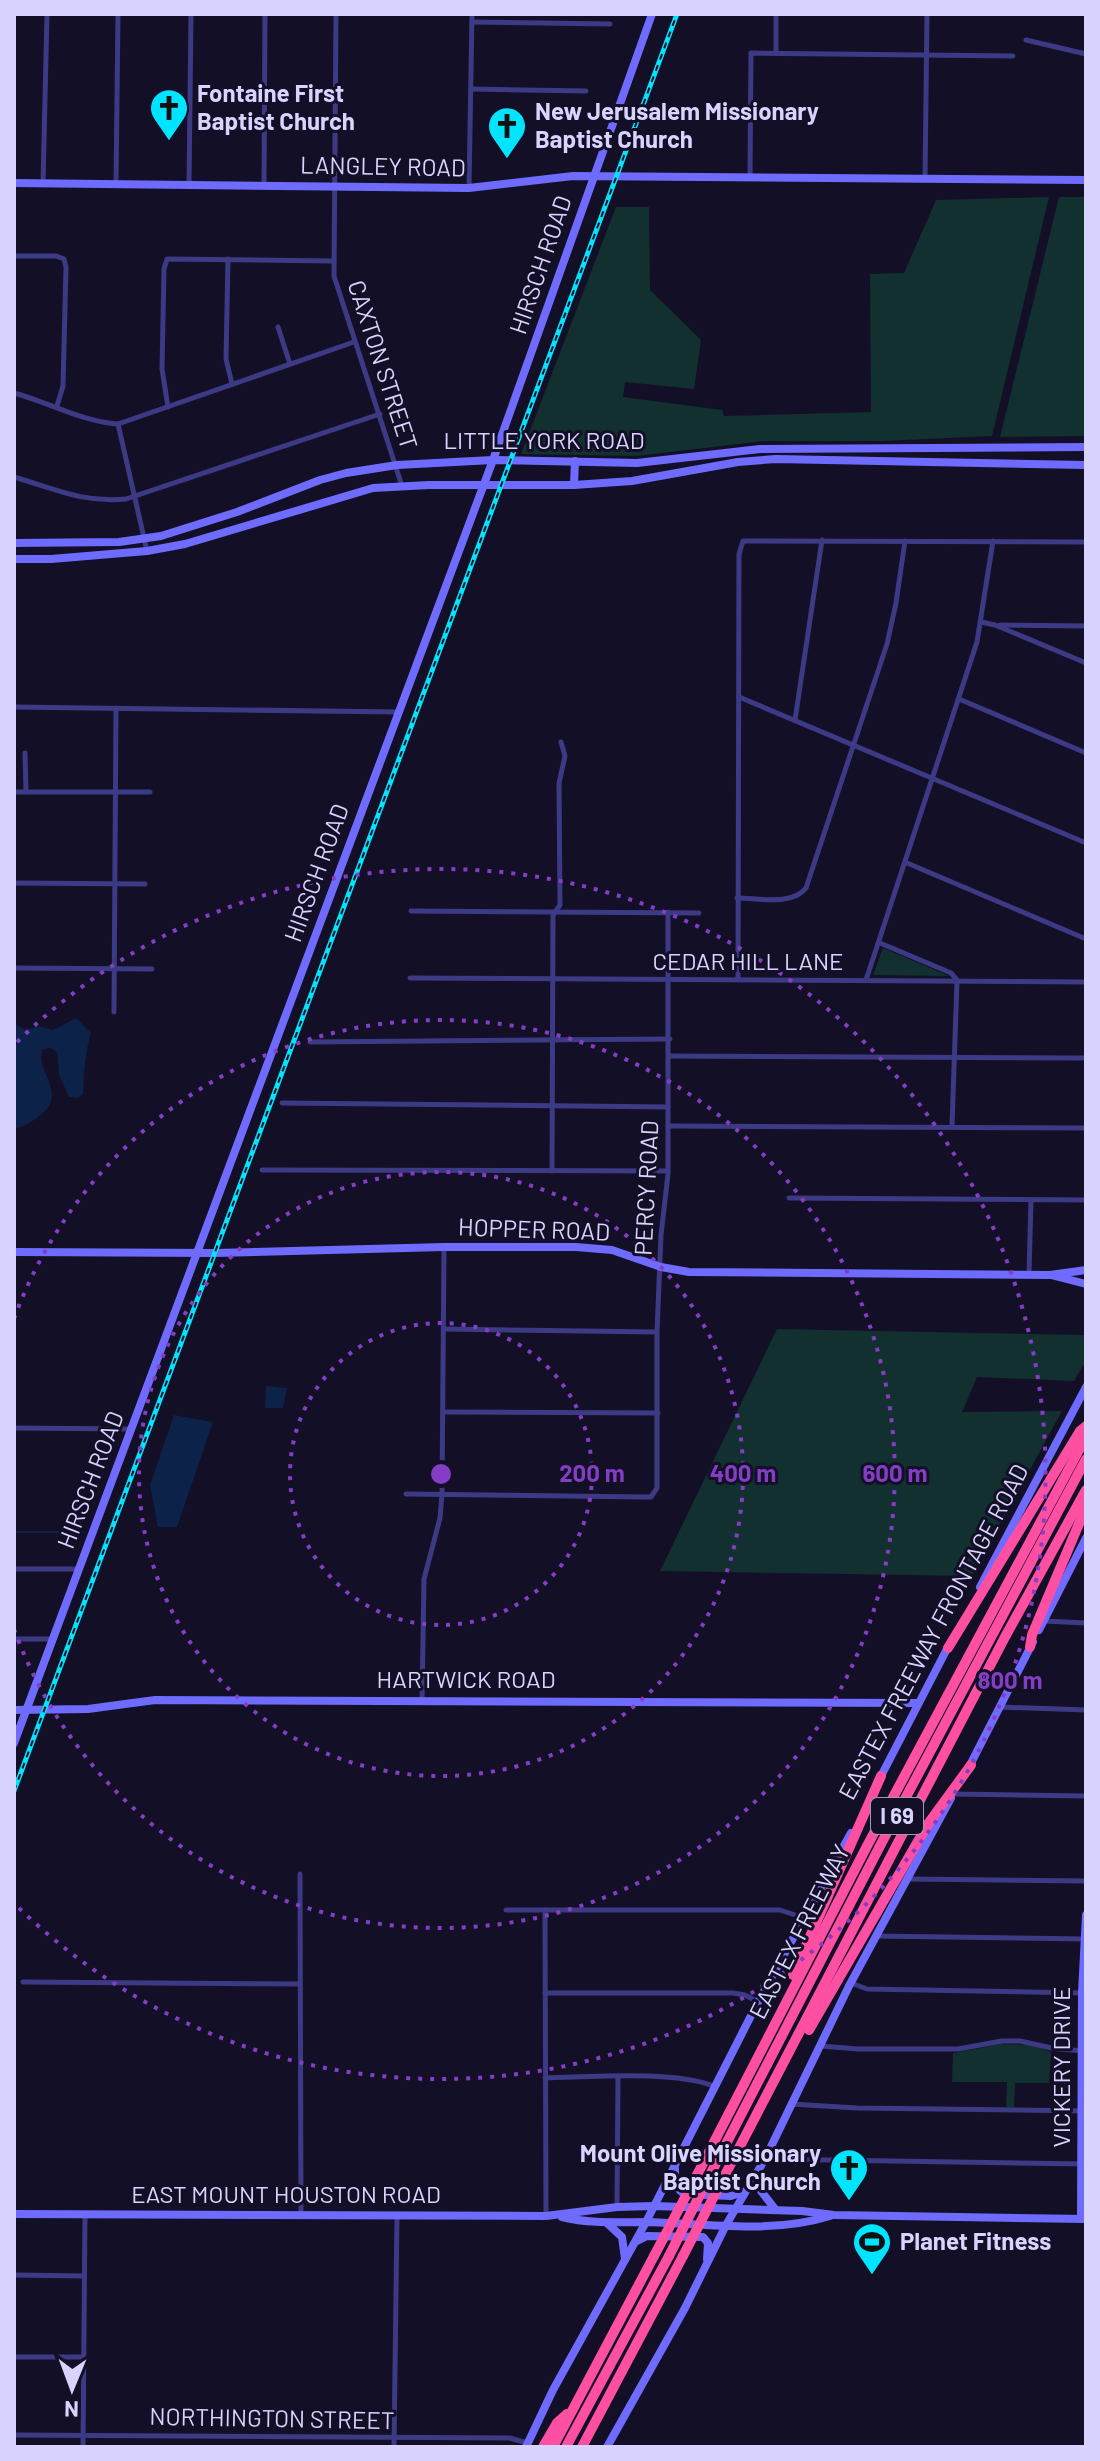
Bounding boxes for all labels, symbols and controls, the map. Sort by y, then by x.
place label: Fontaine First Baptist Church [197,78,355,135]
church icon: Fontaine First Baptist Church [148,87,190,142]
place label: New Jerusalem Missionary Baptist Church [535,96,819,153]
church icon: New Jerusalem Missionary Baptist Church [486,105,528,160]
street label: LANGLEY ROAD [300,150,466,181]
street label: HIRSCH ROAD [502,191,577,338]
street label: CAXTON STREET [342,276,424,453]
street label: LITTLE YORK ROAD [443,425,645,454]
street label: HIRSCH ROAD [277,800,354,945]
street label: CEDAR HILL LANE [652,946,844,975]
street label: PERCY ROAD [627,1120,664,1256]
street label: HOPPER ROAD [458,1211,611,1246]
street label: HIRSCH ROAD [50,1407,129,1552]
text: 200 m [559,1458,625,1487]
text: 400 m [710,1458,776,1487]
text: 600 m [862,1458,928,1487]
street label: EASTEX FREEWAY FRONTAGE ROAD [832,1459,1034,1804]
centre of rings [427,1460,455,1488]
street label: HARTWICK ROAD [376,1664,556,1693]
text: 800 m [977,1665,1043,1694]
road number: I 69 [871,1798,923,1834]
street label: EASTEX FREEWAY [742,1839,855,2023]
street label: VICKERY DRIVE [1046,1987,1075,2147]
place label: Mount Olive Missionary Baptist Church [580,2138,821,2195]
church icon: Mount Olive Missionary Baptist Church [828,2147,870,2202]
street label: EAST MOUNT HOUSTON ROAD [131,2179,441,2208]
sports icon: Planet Fitness [851,2221,893,2276]
place label: Planet Fitness [900,2226,1051,2255]
north arrow [32,2349,112,2429]
text: N [64,2397,79,2423]
street label: NORTHINGTON STREET [149,2401,395,2434]

